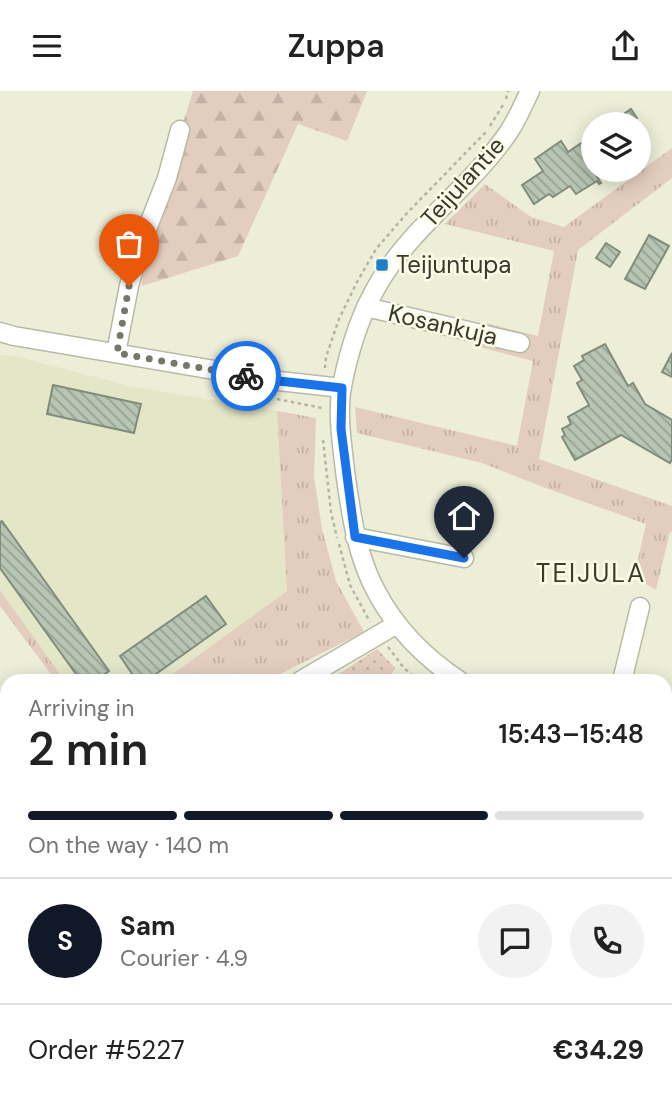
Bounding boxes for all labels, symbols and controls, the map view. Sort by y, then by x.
text: Zuppa [287,25,385,67]
icon: menu [28,27,66,65]
icon: share [606,27,644,65]
map controls [581,112,651,182]
button: layers [581,112,651,182]
street label: Teijulantie [414,130,511,233]
pin [99,214,159,286]
icon: bag [110,225,148,263]
place label: Teijuntupa [396,249,511,280]
marker: Teijuntupa [374,257,390,273]
street label: Kosankuja [386,297,501,352]
courier [211,341,281,411]
icon: bike [227,357,265,395]
pin [434,486,494,558]
icon: home [445,497,483,535]
district label: TEIJULA [536,556,646,590]
text: Arriving in [28,693,134,723]
text: 15:43–15:48 [498,717,644,751]
text: 2 min [28,719,148,779]
text: On the way · 140 m [28,830,229,860]
button: chat [478,904,552,978]
button: phone [570,904,644,978]
text: Sam [120,909,175,943]
text: S [57,924,73,958]
text: Courier · 4.9 [120,943,248,973]
text: Order #5227 [28,1033,185,1067]
text: €34.29 [553,1033,644,1067]

